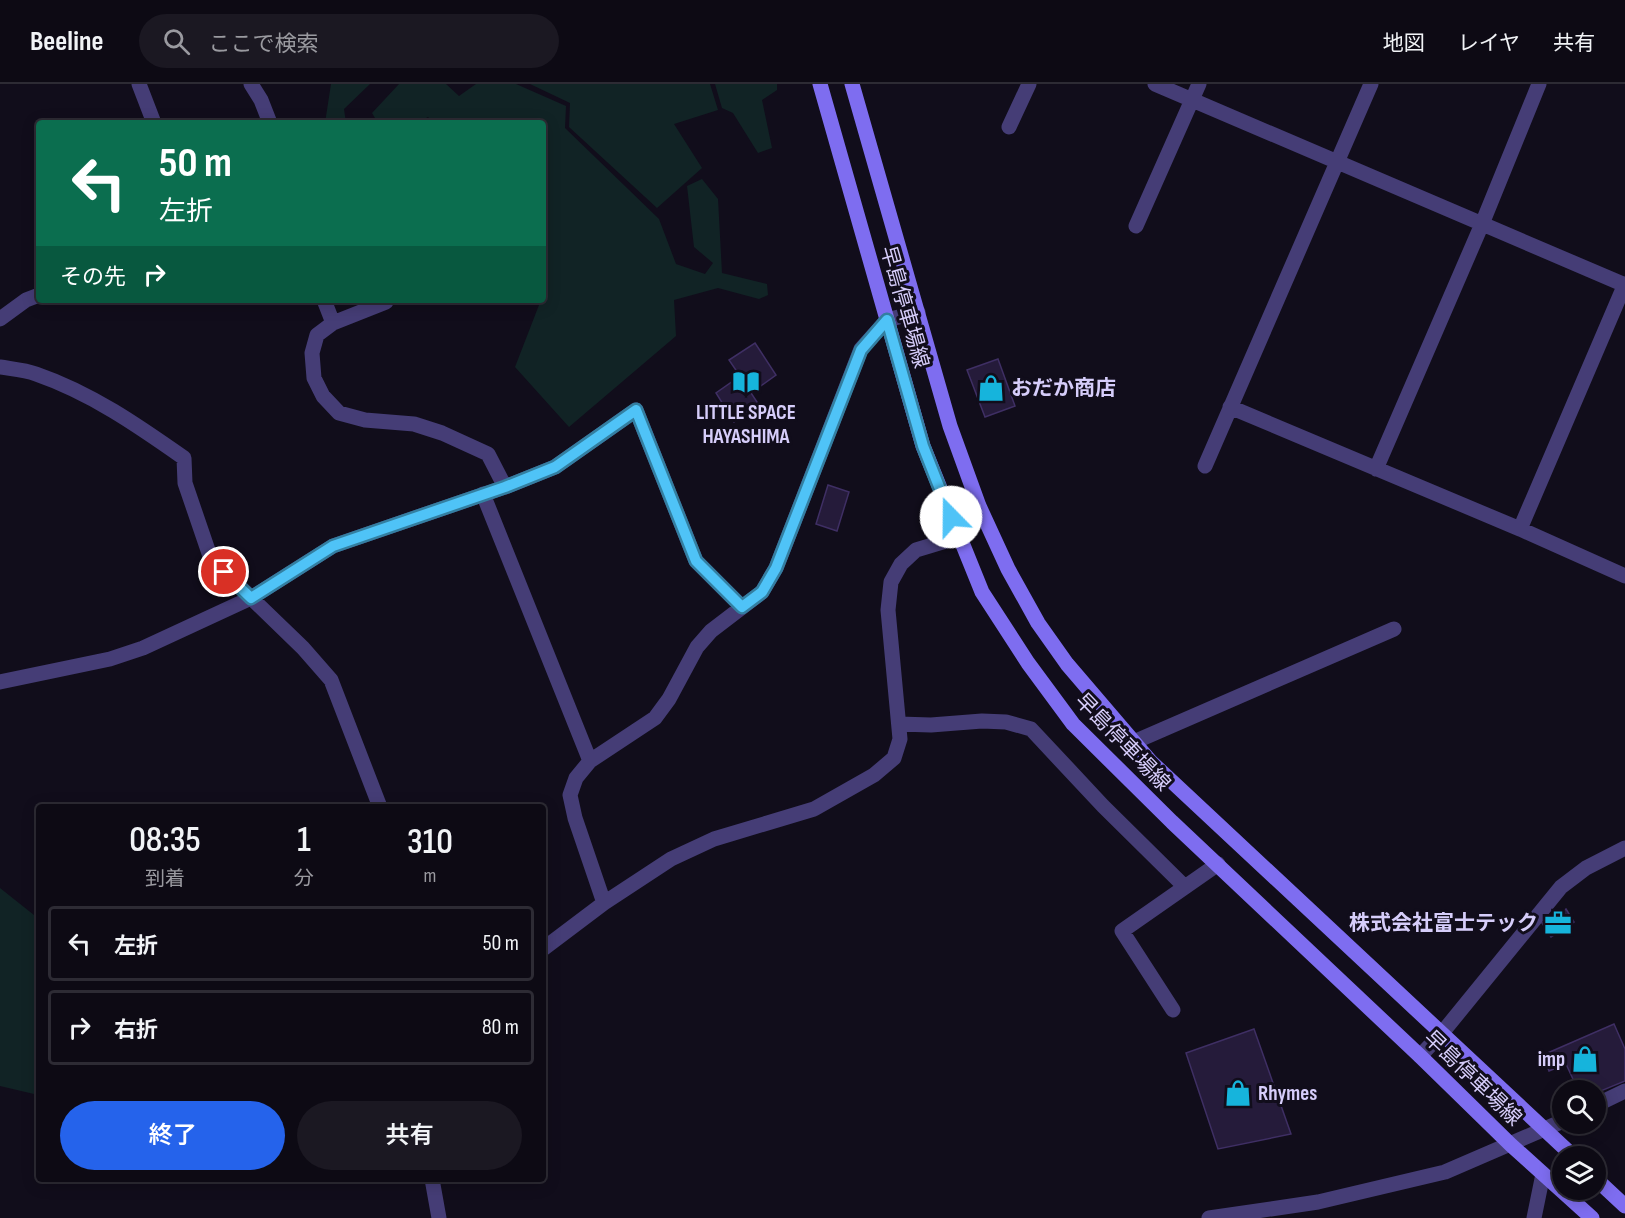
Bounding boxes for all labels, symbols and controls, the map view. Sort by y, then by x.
search box [139,14,559,68]
text: Beeline [30,25,103,58]
icon: search [160,25,193,58]
text: ここで検索 [208,31,318,58]
text: 地図 [1383,31,1425,56]
text: レイヤ [1458,31,1520,56]
text: 共有 [1553,31,1595,56]
text: 50 m [159,138,232,189]
icon: left [60,144,138,222]
text: 左折 [159,196,213,228]
street label: 早島停車場線 [875,243,934,371]
icon: right [138,258,171,291]
text: その先 [60,264,126,291]
library icon: LITTLE SPACE HAYASHIMA [731,367,761,397]
shop icon: おだか商店 [976,373,1006,403]
place label: おだか商店 [1011,376,1116,401]
place label: LITTLE SPACE HAYASHIMA [696,400,796,449]
position arrow [919,485,983,549]
pin [198,546,249,597]
icon: arrive [207,555,240,588]
street label: 早島停車場線 [1070,688,1175,796]
text: 08:35 [129,819,201,862]
text: 1 [297,819,311,862]
text: 310 [407,821,453,864]
text: m [424,864,436,888]
text: 到着 [145,867,185,891]
text: 分 [294,867,314,891]
office icon: 株式会社富士テック [1543,908,1573,938]
place label: 株式会社富士テック [1349,911,1538,936]
icon: left [63,927,96,960]
text: 50 m [483,930,519,957]
text: 左折 [114,933,158,960]
icon: right [63,1011,96,1044]
text: 80 m [482,1014,519,1041]
text: 右折 [114,1017,158,1044]
street label: 早島停車場線 [1419,1026,1527,1131]
shop icon: imp [1570,1044,1600,1074]
place label: imp [1538,1047,1565,1072]
shop icon: Rhymes [1223,1078,1253,1108]
map controls [1552,1080,1606,1200]
button: search [1552,1080,1606,1134]
place label: Rhymes [1258,1081,1317,1106]
button: 終了 [60,1101,285,1170]
button: 共有 [297,1101,522,1170]
button: layers [1552,1146,1606,1200]

